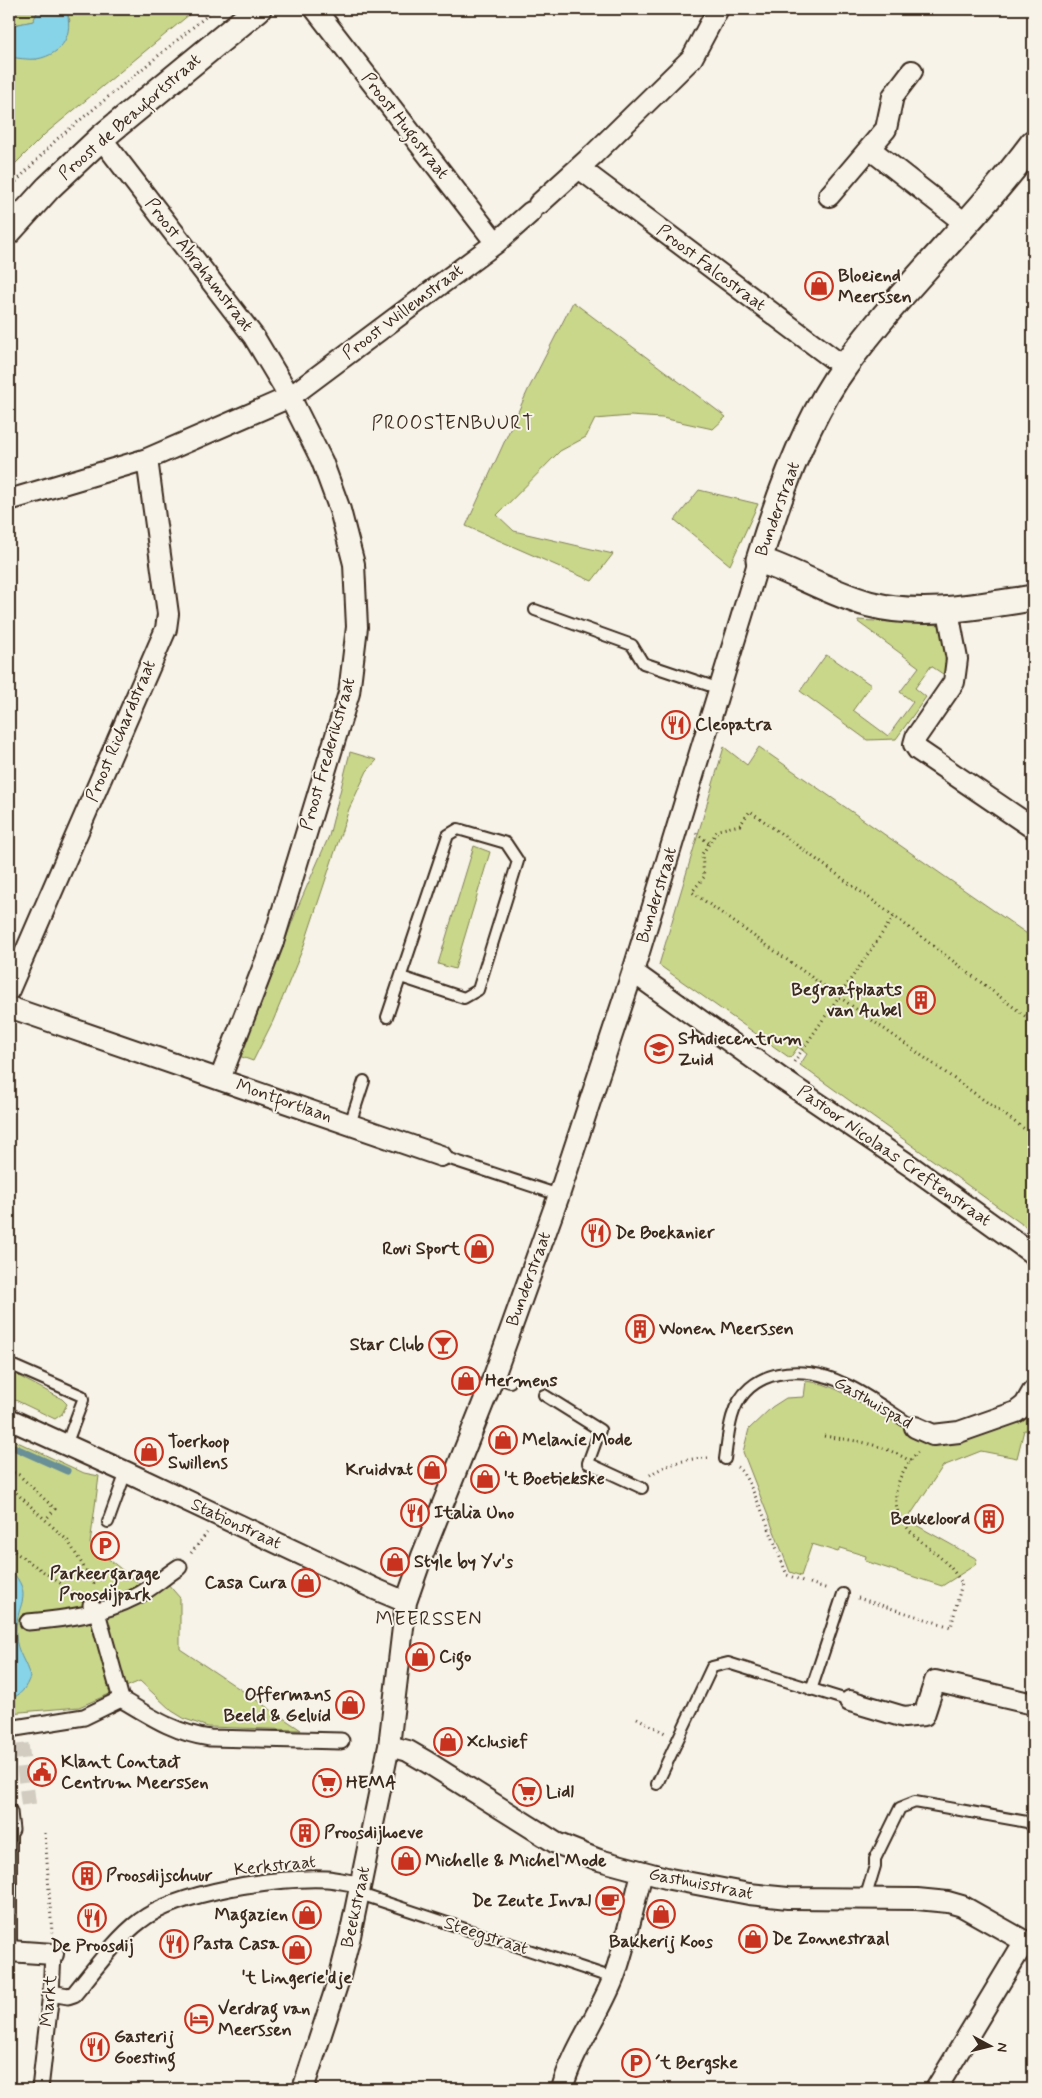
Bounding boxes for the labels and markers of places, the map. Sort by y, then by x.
place label: Bloeiend Meerssen [838,264,912,309]
shop icon: Bloeiend Meerssen [804,271,834,301]
restaurant icon: Cleopatra [661,710,691,740]
place label: Cleopatra [695,713,772,737]
place label: Begraafplaats van Aubel [791,978,902,1023]
building icon: Begraafplaats van Aubel [906,985,936,1015]
place label: Studiecentrum Zuid [678,1027,802,1072]
school or university icon: Studiecentrum Zuid [644,1034,674,1064]
restaurant icon: De Boekanier [581,1218,611,1248]
place label: De Boekanier [615,1221,715,1245]
shop icon: Rovi Sport [464,1234,494,1264]
place label: Rovi Sport [382,1237,460,1261]
building icon: Wonen Meerssen [625,1314,655,1344]
place label: Wonen Meerssen [658,1317,794,1341]
bar icon: Star Club [428,1330,458,1360]
place label: Star Club [350,1333,424,1357]
shop icon: Hermens [451,1366,481,1396]
place label: Hermens [485,1369,557,1393]
shop icon: Melanie Mode [488,1425,518,1455]
place label: Melanie Mode [522,1428,633,1452]
place label: Toerkoop Swillens [168,1430,230,1475]
shop icon: Toerkoop Swillens [134,1437,164,1467]
shop icon: Kruidvat [417,1455,447,1485]
place label: Kruidvat [345,1458,413,1482]
shop icon: 't Boetiekske [470,1464,500,1494]
place label: 't Boetiekske [504,1467,605,1491]
restaurant icon: Italia Uno [400,1498,430,1528]
place label: Italia Uno [434,1501,514,1525]
building icon: Beukeloord [974,1504,1004,1534]
place label: Beukeloord [890,1507,970,1531]
parking icon: Parkeergarage Proosdijpark [90,1531,120,1561]
shop icon: Style by Yv's [380,1547,410,1577]
place label: Style by Yv's [414,1550,513,1574]
place label: Parkeergarage Proosdijpark [50,1562,161,1607]
shop icon: Casa Cura [291,1568,321,1598]
place label: Casa Cura [204,1571,287,1595]
shop icon: Cigo [405,1642,435,1672]
place label: Cigo [439,1645,471,1671]
place label: Offermans Beeld & Geluid [223,1683,331,1728]
shop icon: Offermans Beeld & Geluid [335,1690,365,1720]
shop icon: Xclusief [433,1727,463,1757]
place label: Xclusief [467,1730,528,1754]
place label: Klant Contact Centrum Meerssen [61,1750,209,1795]
public building icon: Klant Contact Centrum Meerssen [27,1757,57,1787]
supermarket icon: HEMA [312,1768,342,1798]
place label: HEMA [346,1771,396,1795]
supermarket icon: Lidl [512,1777,542,1807]
place label: Lidl [546,1780,574,1804]
building icon: Proosdijhoeve [290,1818,320,1848]
place label: Proosdijhoeve [324,1821,423,1845]
shop icon: Michelle & Michel Mode [391,1846,421,1876]
place label: Michelle & Michel Mode [425,1849,607,1873]
building icon: Proosdijschuur [72,1861,102,1891]
place label: Proosdijschuur [106,1864,213,1888]
cafe icon: De Zeute Inval [595,1886,625,1916]
place label: De Zeute Inval [472,1889,591,1913]
shop icon: Bakkerij Koos [646,1899,676,1929]
shop icon: Magazien [292,1900,322,1930]
restaurant icon: De Proosdij [77,1903,107,1933]
place label: Magazien [215,1903,288,1929]
shop icon: De Zonnestraal [738,1924,768,1954]
place label: De Zonnestraal [772,1927,890,1951]
restaurant icon: Pasta Casa [159,1929,189,1959]
place label: Bakkerij Koos [609,1930,713,1954]
place label: Pasta Casa [193,1932,280,1956]
place label: De Proosdij [50,1934,134,1958]
shop icon: 't Lingerie'dje [282,1935,312,1965]
place label: 't Lingerie'dje [242,1966,352,1990]
place label: Verdrag van Meerssen [218,1997,310,2042]
hotel icon: Verdrag van Meerssen [184,2004,214,2034]
place label: Gasterij Goesting [114,2025,176,2072]
restaurant icon: Gasterij Goesting [80,2032,110,2062]
parking icon: ´t Bergske [621,2048,651,2078]
place label: ´t Bergske [655,2051,738,2075]

